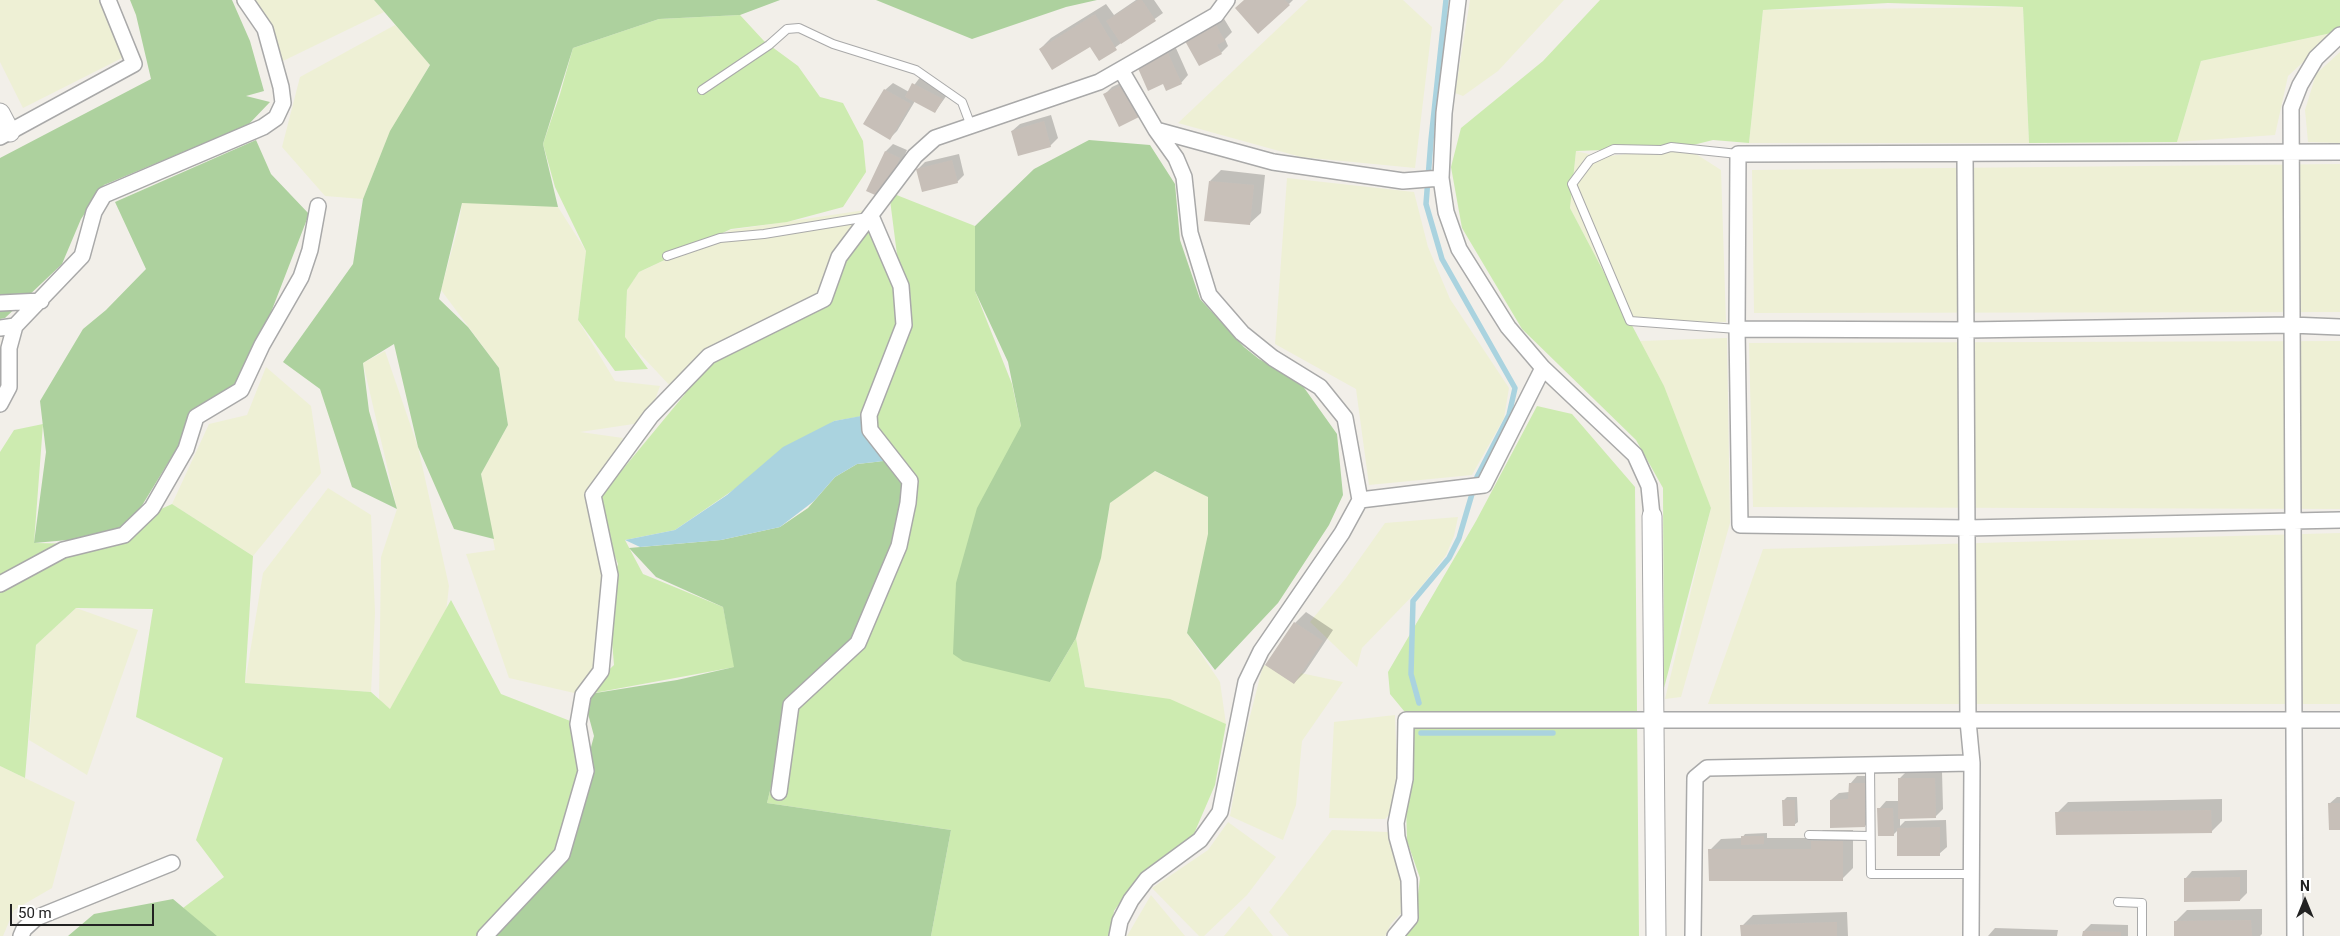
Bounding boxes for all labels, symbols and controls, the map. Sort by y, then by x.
north arrow [2280,876,2330,926]
text: N [2300,878,2310,894]
scale bar [12,894,156,926]
text: 50 m [18,904,52,922]

